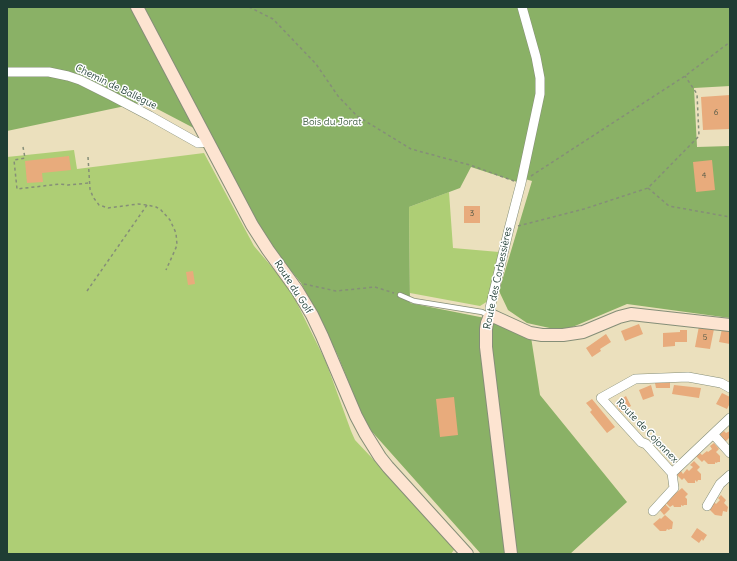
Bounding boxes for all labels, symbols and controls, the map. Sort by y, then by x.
street label: Chemin de Ballègue [73,62,159,112]
house number: 6 [714,108,718,118]
park label: Bois du Jorat [302,116,362,128]
house number: 4 [702,171,706,181]
house number: 3 [470,209,474,219]
street label: Route des Corbessières [481,226,515,330]
street label: Route du Golf [271,258,315,316]
house number: 5 [703,333,707,343]
street label: Route de Cojonnex [613,397,681,465]

